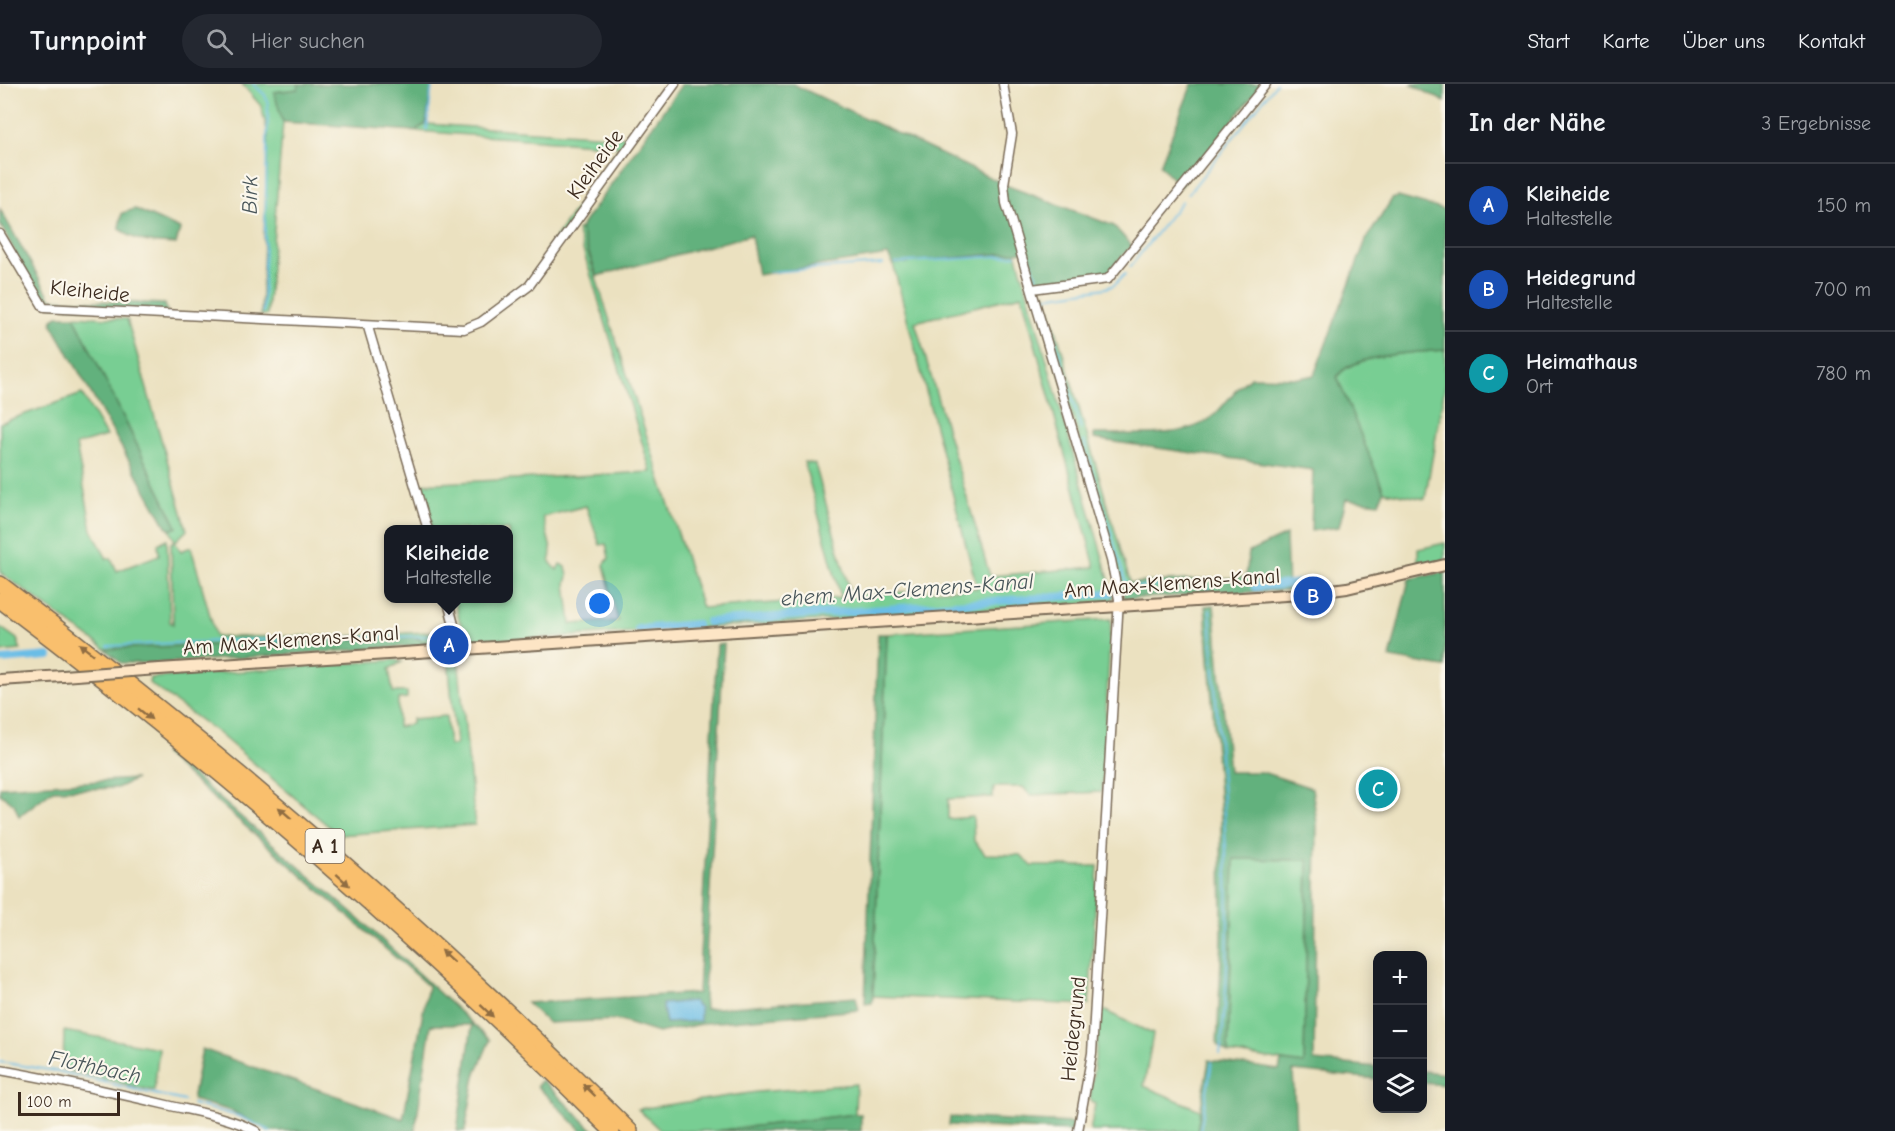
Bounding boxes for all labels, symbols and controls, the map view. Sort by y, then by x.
search box [182,14,602,68]
text: Turnpoint [30,25,146,57]
icon: search [203,25,236,58]
text: Hier suchen [251,28,365,54]
text: Start [1527,29,1570,53]
text: Karte [1603,29,1649,53]
text: Über uns [1682,29,1765,53]
text: Kontakt [1798,29,1865,53]
text: In der Nähe [1469,108,1606,138]
text: 3 Ergebnisse [1761,112,1871,135]
street label: Kleiheide [562,125,628,203]
water label: Birk [237,175,263,214]
text: Kleiheide [1526,181,1610,207]
text: A [1483,194,1494,217]
text: 150 m [1817,194,1871,217]
text: Haltestelle [1526,207,1613,230]
text: Heidegrund [1526,265,1636,291]
street label: Kleiheide [49,275,131,307]
text: B [1482,278,1495,301]
text: 700 m [1814,278,1871,301]
text: Haltestelle [1526,291,1613,314]
text: Heimathaus [1526,349,1637,375]
text: C [1482,362,1495,385]
text: 780 m [1816,362,1871,385]
text: Ort [1526,375,1553,398]
popup [384,525,513,603]
text: Kleiheide [405,540,489,566]
street label: Am Max-Klemens-Kanal [1063,563,1281,603]
text: Haltestelle [405,566,492,589]
water label: ehem. Max-Clemens-Kanal [780,568,1035,612]
pin: B [1294,574,1332,618]
your location [585,589,614,618]
street label: Am Max-Klemens-Kanal [182,620,400,660]
pin: A [430,622,468,668]
one-way arrow [78,644,93,656]
one-way arrow [137,707,153,720]
pin: C [1358,766,1398,812]
one-way arrow [278,807,293,820]
road number: A 1 [306,829,344,863]
one-way arrow [335,873,350,886]
one-way arrow [440,950,455,963]
map controls [1373,951,1427,1113]
button: + [1373,951,1427,1005]
street label: Heidegrund [1056,975,1090,1083]
one-way arrow [479,1004,494,1017]
button: − [1373,1005,1427,1059]
water label: Flothbach [47,1045,143,1089]
button: layers [1373,1059,1427,1113]
one-way arrow [581,1083,596,1097]
scale bar [18,1089,120,1116]
text: 100 m [27,1093,71,1111]

